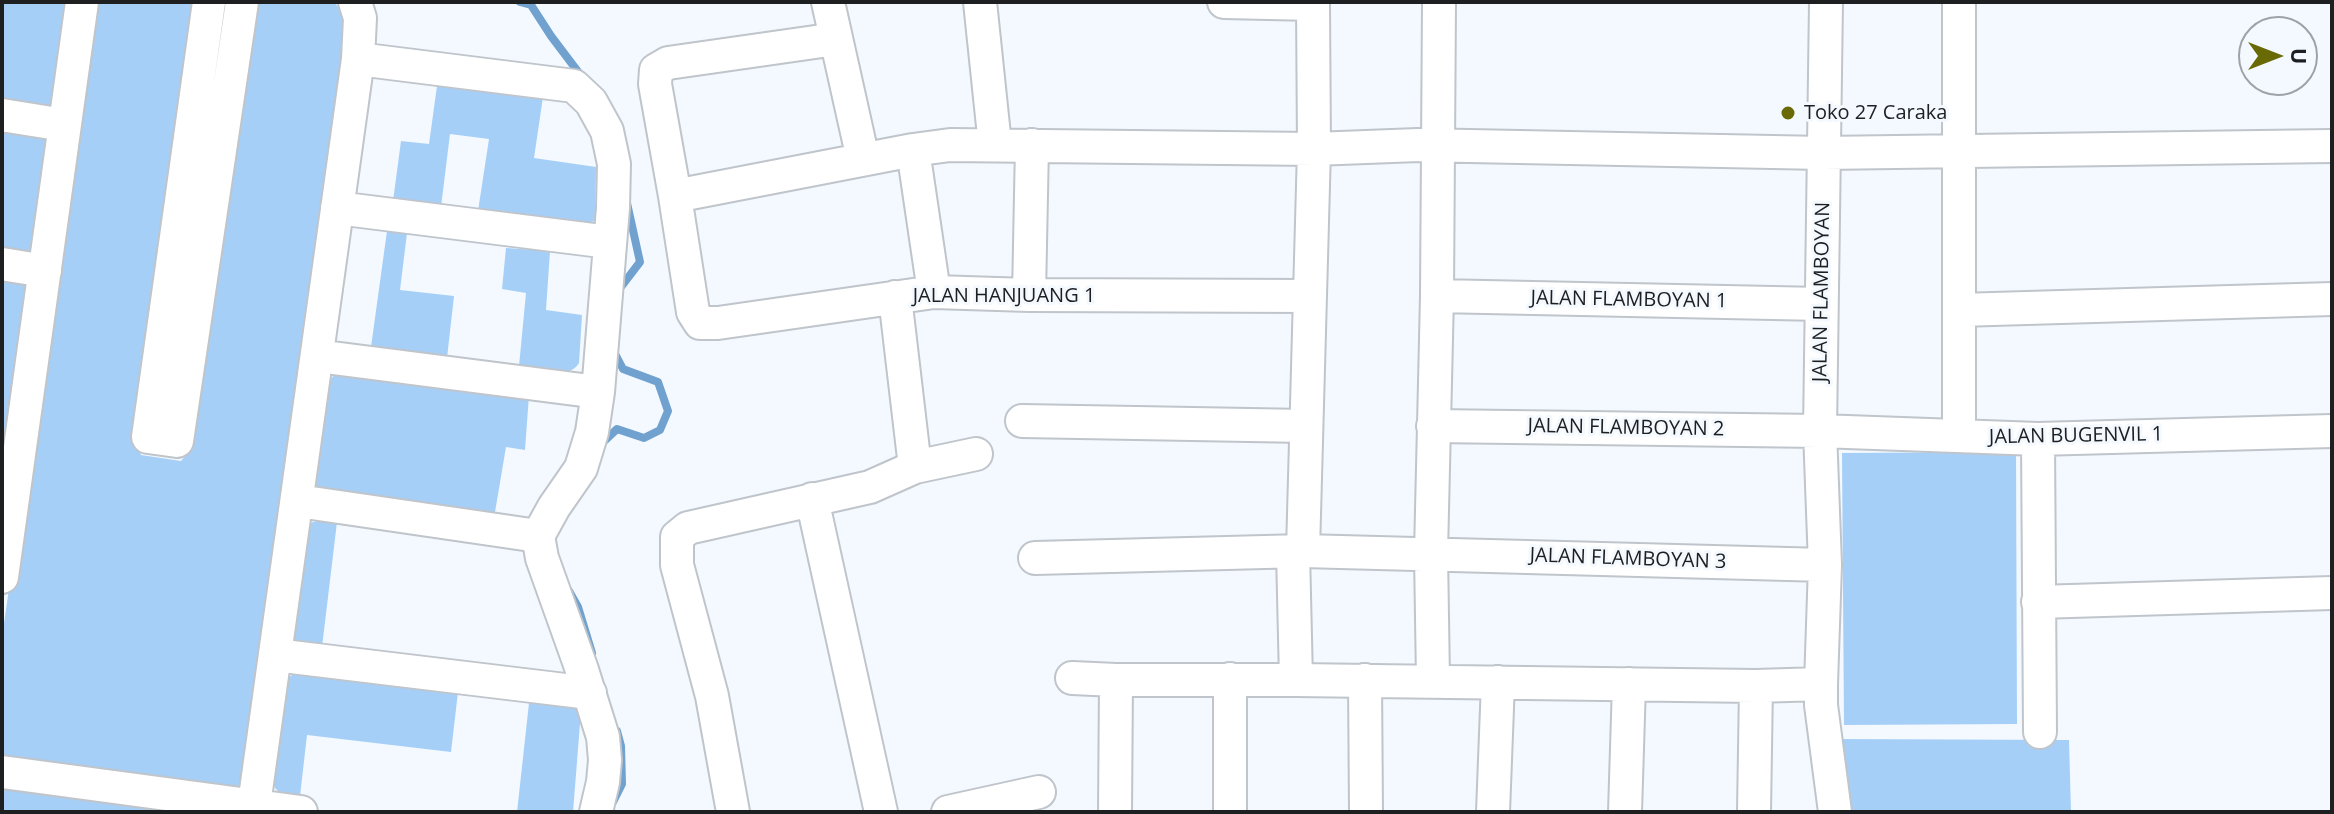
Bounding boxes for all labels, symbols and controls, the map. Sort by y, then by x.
north arrow [2238,16,2318,96]
text: U [2285,48,2315,64]
place label: Toko 27 Caraka [1804,101,1947,125]
marker: Toko 27 Caraka [1779,104,1797,122]
street label: JALAN FLAMBOYAN [1808,202,1836,382]
street label: JALAN HANJUANG 1 [913,284,1095,308]
street label: JALAN FLAMBOYAN 1 [1530,286,1728,314]
street label: JALAN FLAMBOYAN 2 [1527,414,1725,442]
street label: JALAN BUGENVIL 1 [1989,422,2163,450]
street label: JALAN FLAMBOYAN 3 [1529,544,1727,574]

